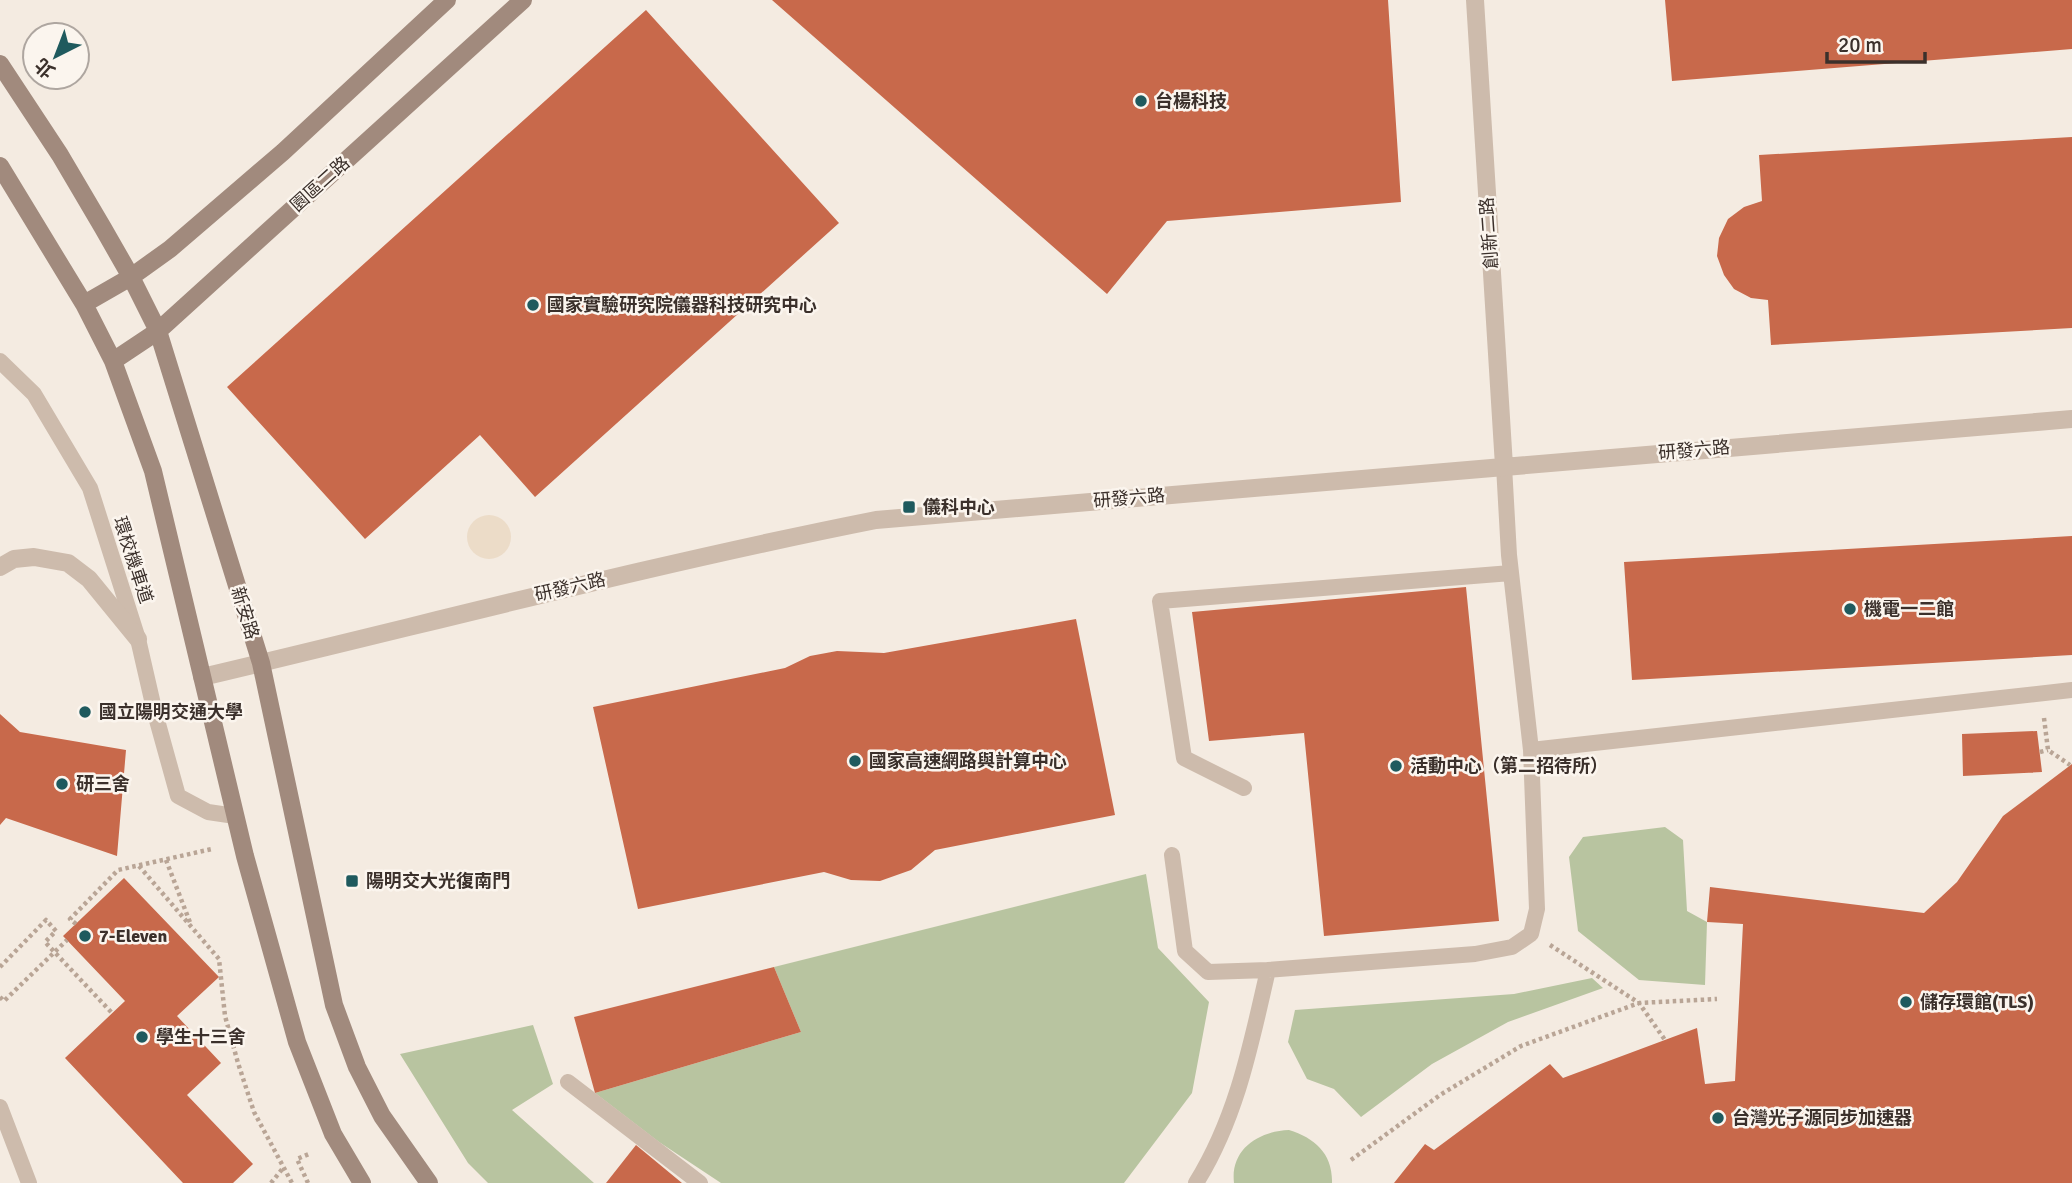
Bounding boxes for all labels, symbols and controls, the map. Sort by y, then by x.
north arrow [21,21,91,91]
scale bar [1827,21,1925,65]
text: 20 m [1838,32,1882,58]
text: 北 [30,53,60,83]
place label: 台楊科技 [1155,90,1227,112]
marker: 台楊科技 [1133,93,1149,109]
street label: 園區二路 [286,152,354,216]
street label: 創新二路 [1476,196,1502,270]
place label: 國家實驗研究院儀器科技研究中心 [547,294,817,316]
marker: 國家實驗研究院儀器科技研究中心 [525,297,541,313]
street label: 研發六路 [1657,436,1731,464]
street label: 研發六路 [1092,484,1166,512]
place label: 儀科中心 [923,496,995,518]
marker: 儀科中心 [901,499,917,515]
street label: 環校機車道 [109,514,157,606]
street label: 研發六路 [532,568,608,606]
street label: 新安路 [227,584,263,642]
place label: 機電一二館 [1864,598,1954,620]
marker: 機電一二館 [1842,601,1858,617]
place label: 國立陽明交通大學 [99,701,243,723]
marker: 國立陽明交通大學 [77,704,93,720]
place label: 國家高速網路與計算中心 [869,750,1067,772]
marker: 國家高速網路與計算中心 [847,753,863,769]
place label: 活動中心（第二招待所） [1410,755,1608,777]
marker: 活動中心（第二招待所） [1388,758,1404,774]
place label: 研三舍 [76,773,130,795]
marker: 研三舍 [54,776,70,792]
place label: 陽明交大光復南門 [366,870,510,892]
marker: 陽明交大光復南門 [344,873,360,889]
place label: 7-Eleven [99,925,167,947]
marker: 7-Eleven [77,928,93,944]
place label: 儲存環館(TLS) [1920,991,2034,1013]
marker: 儲存環館(TLS) [1898,994,1914,1010]
place label: 學生十三舍 [156,1026,246,1048]
marker: 學生十三舍 [134,1029,150,1045]
place label: 台灣光子源同步加速器 [1732,1107,1912,1129]
marker: 台灣光子源同步加速器 [1710,1110,1726,1126]

